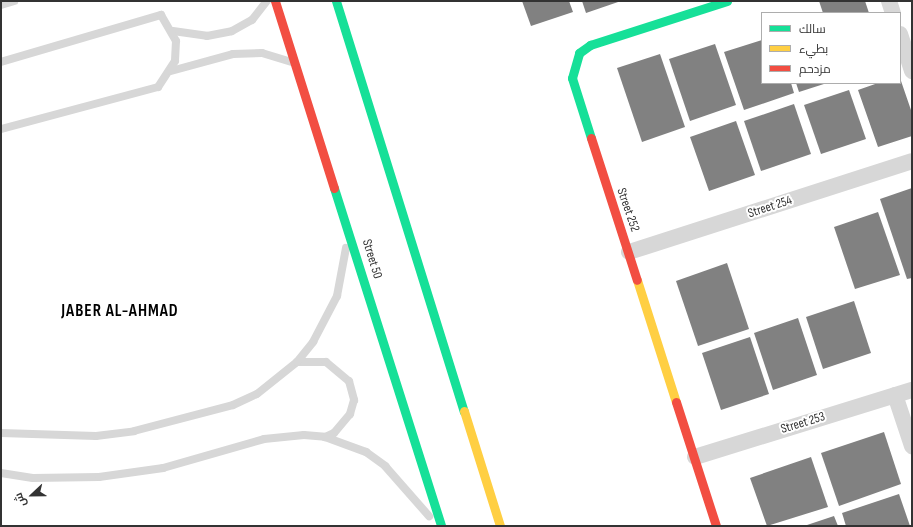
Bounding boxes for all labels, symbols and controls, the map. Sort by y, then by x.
legend [761,12,901,84]
text: سالك [799,22,826,37]
text: بطيء [799,42,828,57]
text: مزدحم [799,62,831,77]
street label: Street 252 [613,186,643,234]
street label: Street 254 [746,193,794,221]
street label: Street 50 [359,237,385,281]
district label: JABER AL-AHMAD [61,302,179,322]
street label: Street 253 [779,409,827,437]
north arrow [12,475,52,515]
text: ش [12,491,29,509]

